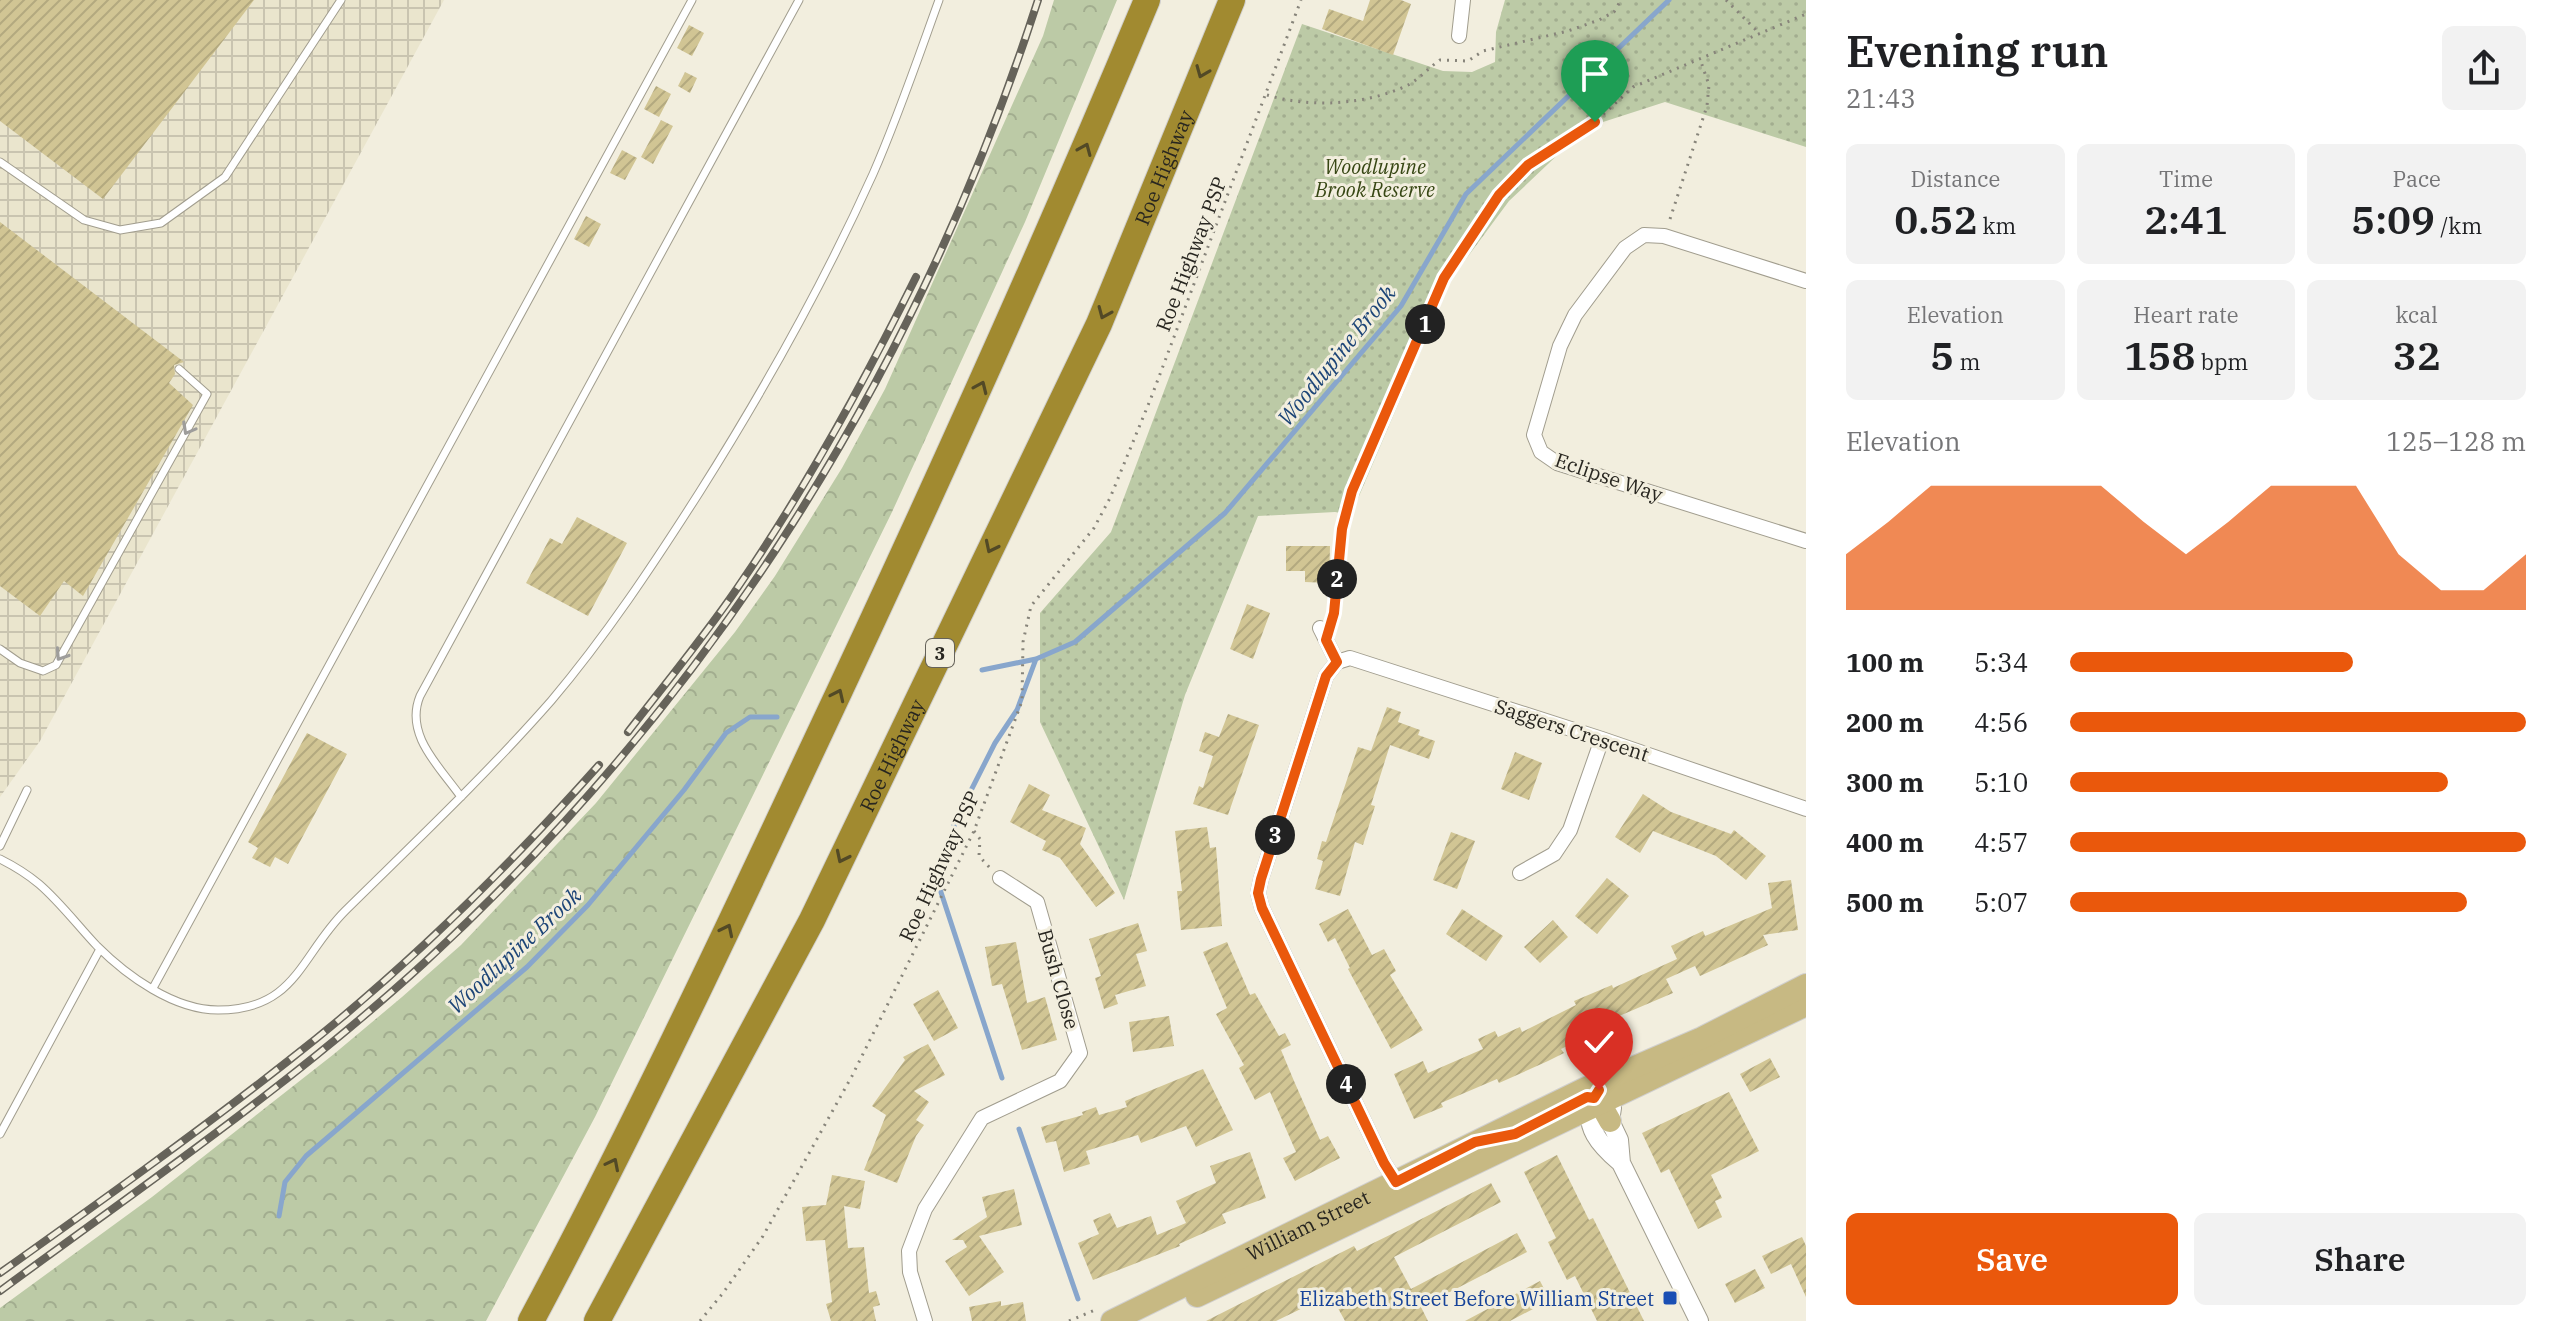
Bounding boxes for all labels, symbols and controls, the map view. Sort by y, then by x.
text: Evening run [1846,22,2109,79]
button: share [2442,26,2526,110]
pin [1561,40,1629,122]
icon: arrive [1573,52,1617,96]
one-way arrow [1196,64,1212,78]
text: 21:43 [1846,81,1916,115]
street label: Roe Highway [1128,105,1199,229]
one-way arrow [1075,142,1091,157]
park label: Woodlupine Brook Reserve [1314,153,1435,203]
text: Distance [1910,164,2000,193]
text: Time [2159,164,2213,193]
text: Pace [2392,164,2441,193]
street label: Roe Highway PSP [1149,173,1233,335]
text: 0.52 [1894,193,1977,245]
text: 2:41 [2144,193,2228,245]
text: 5:09 [2351,193,2435,245]
text: km [1977,211,2016,240]
text: /km [2435,211,2482,240]
water label: Woodlupine Brook [1270,278,1402,431]
text: Elevation [1907,300,2004,329]
text: Heart rate [2133,300,2239,329]
text: kcal [2395,300,2438,329]
pin: 1 [1405,304,1445,344]
one-way arrow [1097,305,1113,319]
text: 1 [1418,309,1432,338]
text: 5 [1930,329,1954,381]
text: 158 [2124,329,2196,381]
text: 32 [2393,329,2441,381]
text: m [1954,347,1980,376]
text: bpm [2196,347,2248,376]
one-way arrow [971,381,987,395]
one-way arrow [182,420,198,435]
text: Elevation [1846,424,1961,458]
text: 125–128 m [2386,424,2526,458]
street label: Eclipse Way [1552,446,1667,508]
one-way arrow [986,539,1001,554]
pin: 2 [1317,559,1357,599]
text: 2 [1330,564,1344,593]
road number: 3 [926,639,954,667]
text: 100 m [1846,645,1924,679]
text: 5:34 [1974,645,2028,679]
one-way arrow [55,647,70,661]
one-way arrow [828,689,844,703]
street label: Saggers Crescent [1491,692,1653,768]
street label: Roe Highway [853,694,930,816]
text: 200 m [1846,705,1924,739]
text: 4:56 [1974,705,2028,739]
text: 300 m [1846,765,1924,799]
text: 5:10 [1974,765,2028,799]
street label: Roe Highway PSP [892,786,986,946]
pin: 3 [1255,815,1295,855]
text: 3 [1268,820,1282,849]
text: 400 m [1846,825,1924,859]
text: 4:57 [1974,825,2028,859]
one-way arrow [836,849,852,863]
water label: Woodlupine Brook [441,880,587,1020]
text: 500 m [1846,885,1924,919]
text: 5:07 [1974,885,2028,919]
one-way arrow [717,924,733,939]
street label: Bush Close [1032,926,1086,1032]
pin [1565,1008,1633,1090]
icon: check [1577,1020,1621,1064]
pin: 4 [1326,1064,1366,1104]
text: 4 [1339,1069,1353,1098]
one-way arrow [604,1158,619,1173]
street label: William Street [1241,1183,1374,1267]
button: Save [1846,1213,2178,1305]
button: Share [2194,1213,2526,1305]
place label: Elizabeth Street Before William Street [1299,1285,1654,1312]
marker: Elizabeth Street Before William Street [1661,1289,1679,1307]

